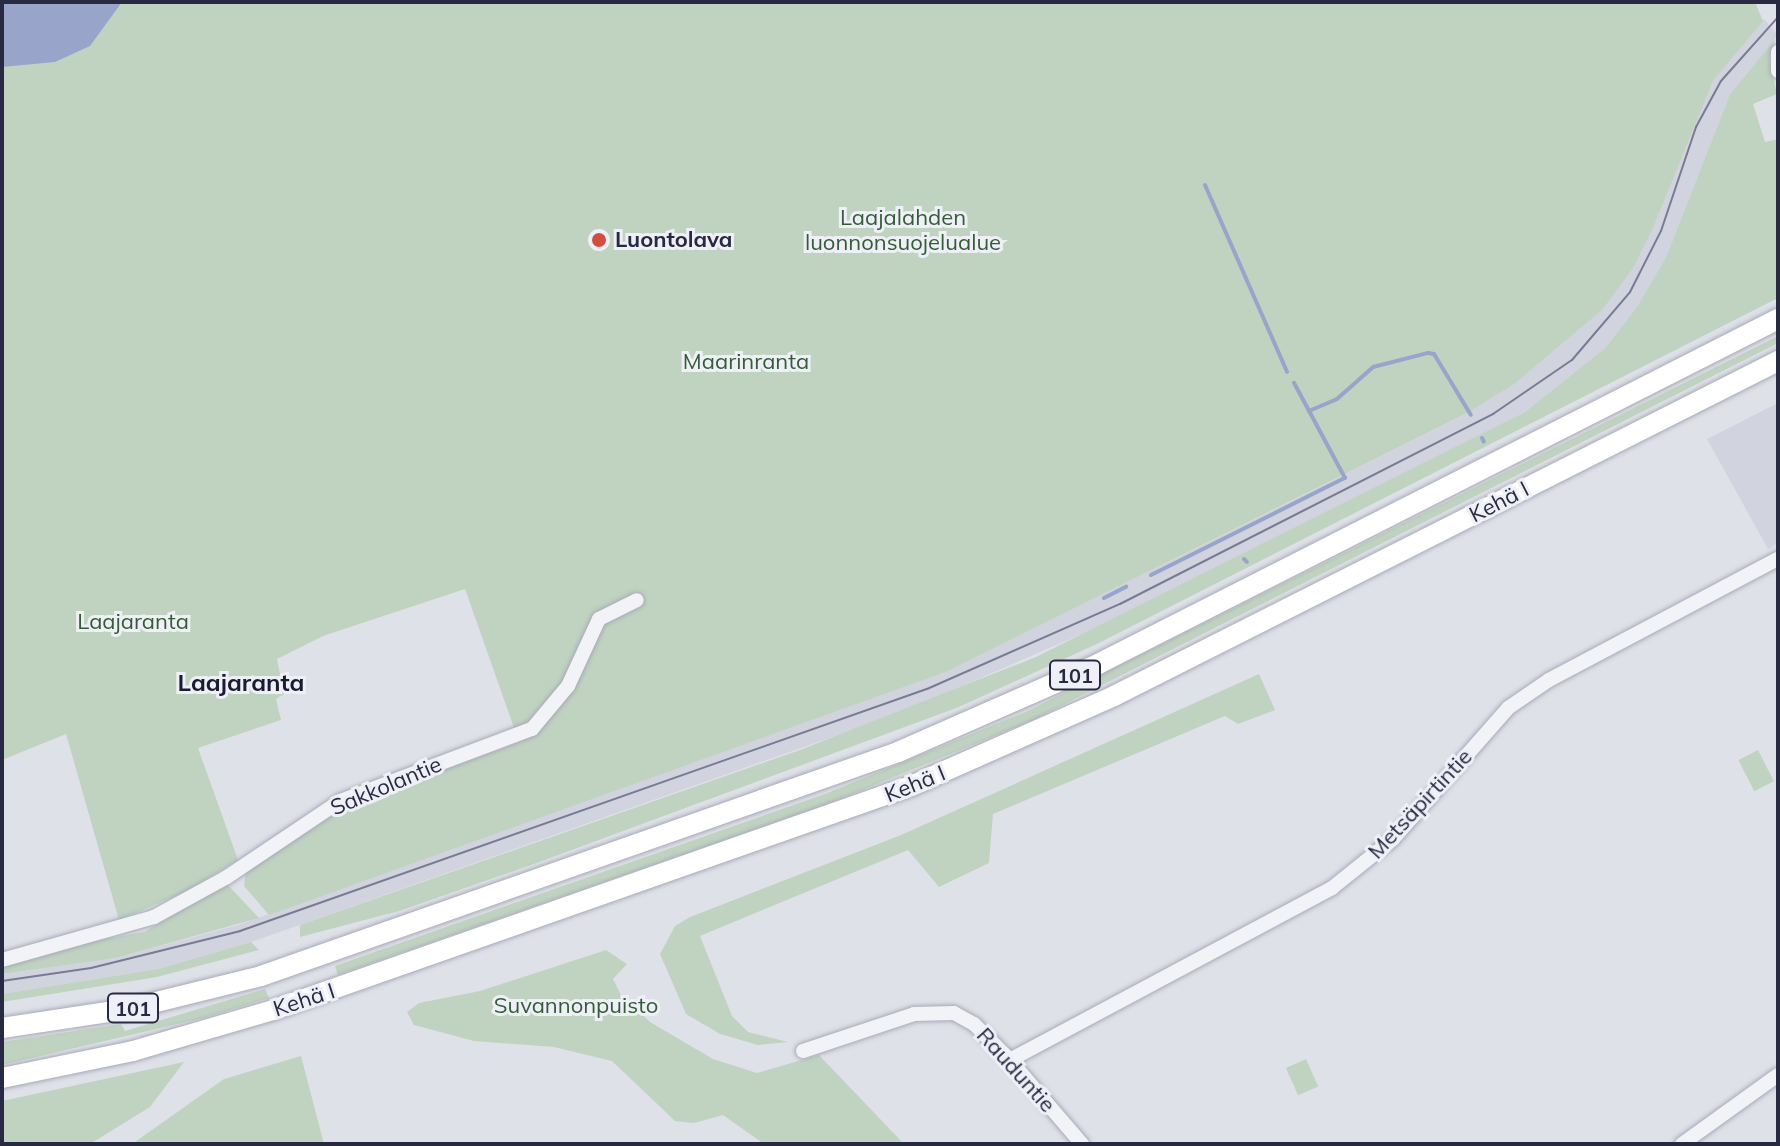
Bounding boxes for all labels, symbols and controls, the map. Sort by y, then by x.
park label: Laajalahden luonnonsuojelualue [805,204,1001,256]
place label: Luontolava [615,227,732,253]
marker: Luontolava [590,231,608,249]
park label: Maarinranta [683,349,809,375]
street label: Kehä I [1465,476,1533,528]
park label: Laajaranta [77,609,189,635]
road number: 101 [1049,659,1101,691]
district label: Laajaranta [178,669,304,697]
street label: Metsäpirtintie [1362,744,1478,864]
street label: Sakkolantie [326,751,446,821]
street label: Kehä I [881,760,949,808]
street label: Kehä I [270,978,338,1022]
road number: 101 [107,992,159,1024]
park label: Suvannonpuisto [494,993,658,1019]
street label: Rauduntie [971,1022,1061,1118]

